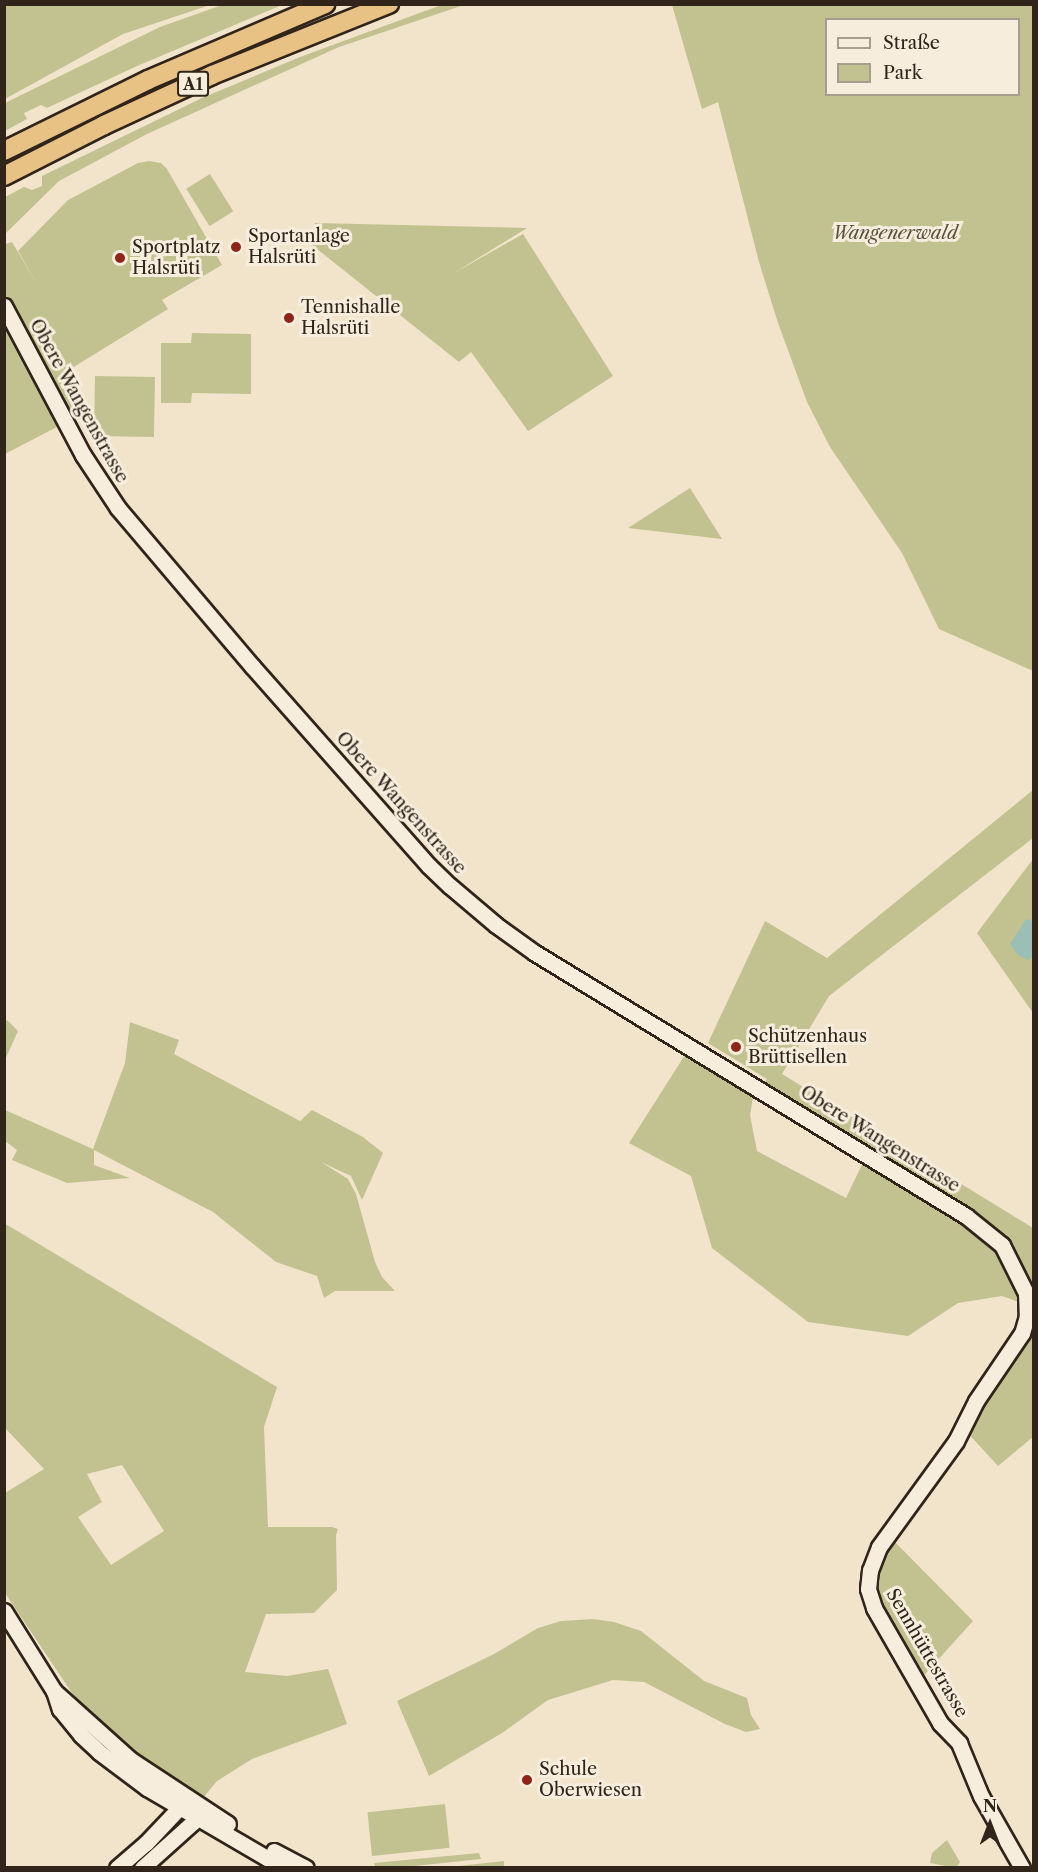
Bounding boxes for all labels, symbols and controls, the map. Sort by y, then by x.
legend [825,18,1020,96]
text: Straße [883,32,940,54]
text: Park [883,62,922,84]
road number: A1 [176,71,210,97]
park label: Wangenerwald [832,222,958,244]
place label: Sportanlage Halsrüti [248,226,350,268]
place label: Sportplatz Halsrüti [132,237,220,280]
marker: Sportanlage Halsrüti [229,240,243,254]
marker: Sportplatz Halsrüti [113,251,127,265]
place label: Tennishalle Halsrüti [301,297,400,340]
marker: Tennishalle Halsrüti [282,311,296,325]
street label: Obere Wangenstrasse [25,315,133,487]
street label: Obere Wangenstrasse [331,727,471,879]
place label: Schützenhaus Brüttisellen [748,1026,867,1068]
marker: Schützenhaus Brüttisellen [729,1040,743,1054]
street label: Obere Wangenstrasse [796,1081,964,1197]
street label: Sennhüttestrasse [881,1585,973,1721]
place label: Schule Oberwiesen [539,1759,642,1802]
marker: Schule Oberwiesen [520,1773,534,1787]
north arrow [960,1794,1020,1854]
text: N [983,1796,997,1816]

